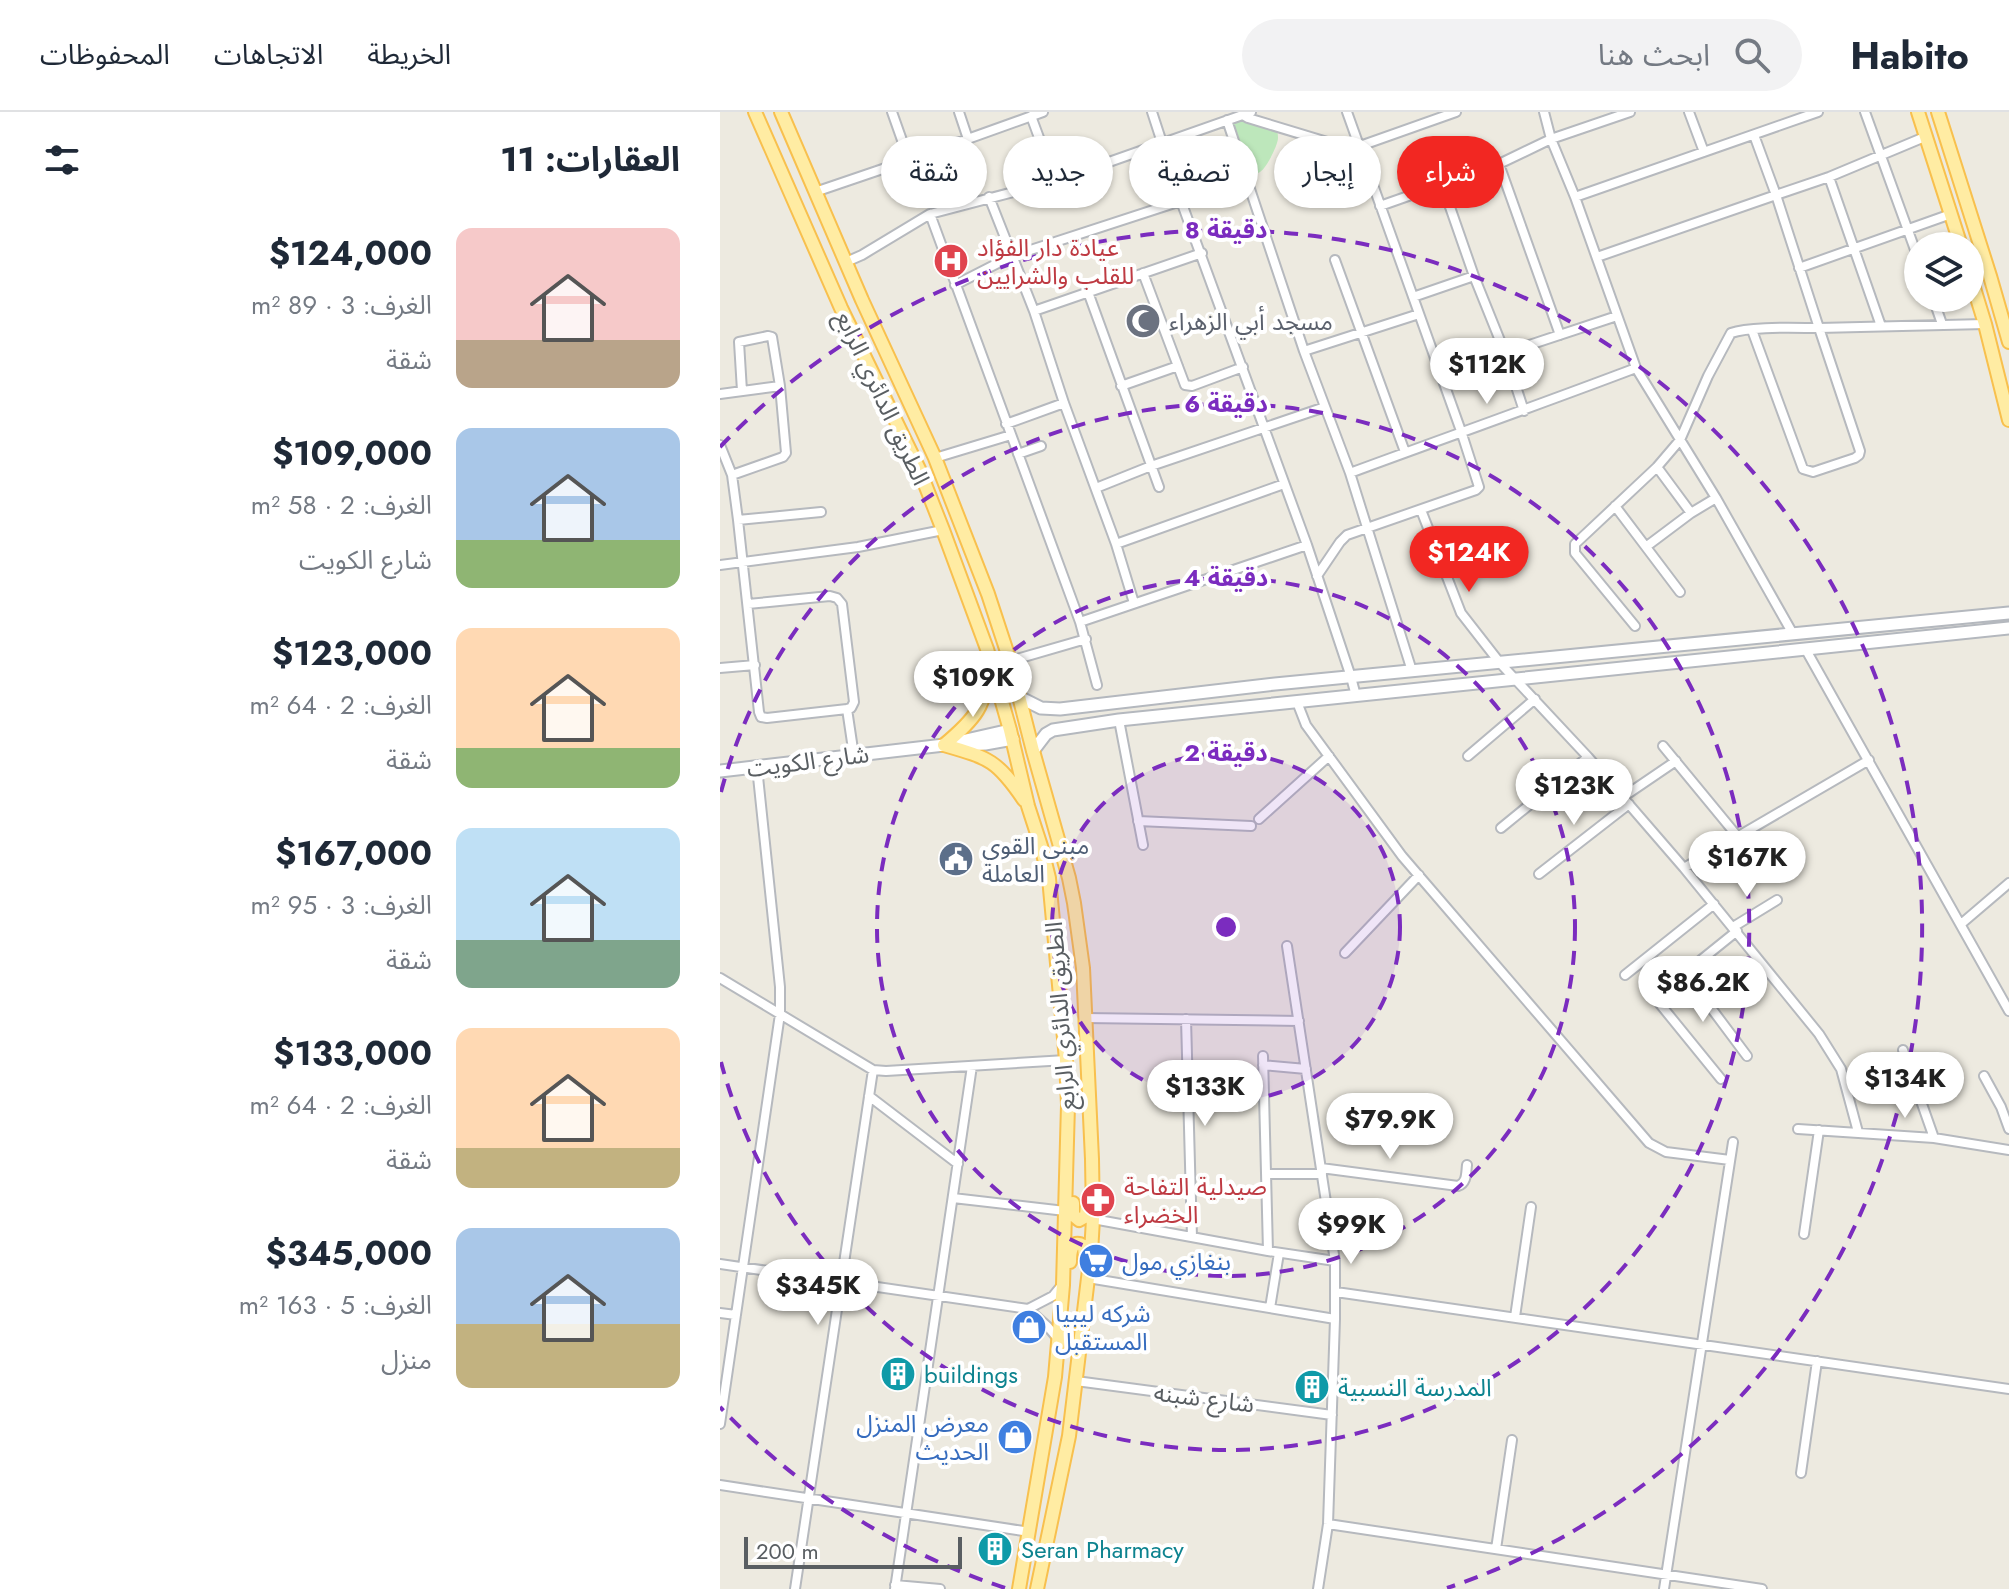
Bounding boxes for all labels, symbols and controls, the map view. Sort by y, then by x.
search box [1242,19,1802,91]
text: Habito [1850,28,1969,83]
text: ابحث هنا [1598,33,1710,76]
icon: search [1730,33,1774,77]
text: المحفوظات [40,34,170,75]
text: الاتجاهات [214,34,323,75]
text: الخريطة [367,34,451,75]
text: العقارات: 11 [500,135,680,184]
chip: شقة [881,136,987,208]
chip: جديد [1003,136,1113,208]
chip: تصفية [1129,136,1258,208]
chip: إيجار [1274,136,1381,208]
chip: شراء [1397,136,1504,208]
icon: filters [40,138,84,182]
text: 8 دقيقة [1185,212,1267,247]
text: $124,000 [269,229,432,278]
place label: عيادة دار الفؤاد للقلب والشرايين [977,230,1134,293]
map controls [1904,232,1984,312]
button: layers [1904,232,1984,312]
hospital icon: عيادة دار الفؤاد للقلب والشرايين [932,242,970,280]
icon: home [520,260,616,356]
text: الغرف: 3 · 89 m² [251,286,432,324]
mosque icon: مسجد أبي الزهراء [1124,302,1162,340]
place label: مسجد أبي الزهراء [1169,304,1333,340]
street label: الطريق الدائري الرابع [826,305,939,492]
pin: $112K [1431,338,1543,406]
text: شقة [386,341,432,379]
text: $112K [1448,345,1526,383]
text: 6 دقيقة [1184,386,1268,421]
text: $109,000 [272,429,432,478]
icon: home [520,460,616,556]
text: الغرف: 2 · 58 m² [251,486,432,524]
pin: $124K [1413,526,1525,594]
text: $124K [1428,533,1510,571]
text: شارع الكويت [299,541,432,579]
text: 4 دقيقة [1184,560,1268,595]
text: $123,000 [272,629,432,678]
pin: $109K [917,651,1029,719]
text: $109K [932,658,1014,696]
icon: home [520,660,616,756]
text: الغرف: 2 · 64 m² [249,686,432,724]
text: 2 دقيقة [1184,735,1268,770]
street label: شارع الكويت [745,736,871,786]
text: شقة [386,741,432,779]
pin: $123K [1518,759,1630,827]
text: $123K [1534,766,1614,804]
place label: مبنى القوى العاملة [982,828,1089,891]
text: $167,000 [275,829,432,878]
pin: $167K [1691,831,1803,899]
text: $167K [1707,838,1787,876]
public building icon: مبنى القوى العاملة [937,840,975,878]
icon: home [520,860,616,956]
text: الغرف: 3 · 95 m² [250,886,432,924]
centre of rings [1212,913,1240,941]
street label: الطريق الدائري الرابع [1036,920,1086,1112]
text: شقة [386,941,432,979]
pin: $86.2K [1638,956,1768,1024]
text: $86.2K [1656,963,1750,1001]
text: $133,000 [273,1029,432,1078]
pin: $134K [1849,1052,1961,1120]
text: $134K [1864,1059,1946,1097]
icon: home [520,1060,616,1156]
pin: $133K [1149,1060,1261,1128]
text: $133K [1165,1067,1245,1105]
text: الغرف: 2 · 64 m² [249,1086,432,1124]
pin: $79.9K [1325,1093,1455,1161]
text: $79.9K [1344,1100,1436,1138]
text: شقة [386,1141,432,1179]
place label: صيدلية التفاحة الخضراء [1124,1169,1267,1232]
pharmacy icon: صيدلية التفاحة الخضراء [1079,1181,1117,1219]
pin: $99K [1304,1198,1398,1266]
text: $99K [1316,1205,1386,1243]
text: $345,000 [266,1229,432,1278]
supermarket icon: بنغازي مول [1077,1242,1115,1280]
place label: بنغازي مول [1122,1244,1231,1280]
pin: $345K [762,1259,874,1327]
icon: home [520,1260,616,1356]
text: $345K [775,1266,861,1304]
text: الغرف: 5 · 163 m² [239,1286,432,1324]
place label: شركه ليبيا المستقبل [1055,1296,1150,1359]
shop icon: شركه ليبيا المستقبل [1010,1308,1048,1346]
text: منزل [381,1341,432,1379]
building icon: buildings [879,1355,917,1393]
place label: buildings [924,1357,1018,1392]
building icon: المدرسة النسبية [1293,1368,1331,1406]
place label: المدرسة النسبية [1338,1370,1492,1405]
street label: شارع شبنه [1152,1374,1256,1422]
place label: معرض المنزل الحديث [856,1406,989,1469]
shop icon: معرض المنزل الحديث [996,1418,1034,1456]
building icon: Seran Pharmacy [976,1530,1014,1568]
place label: Seran Pharmacy [1021,1532,1184,1567]
scale bar [744,1533,962,1569]
text: 200 m [756,1535,819,1567]

